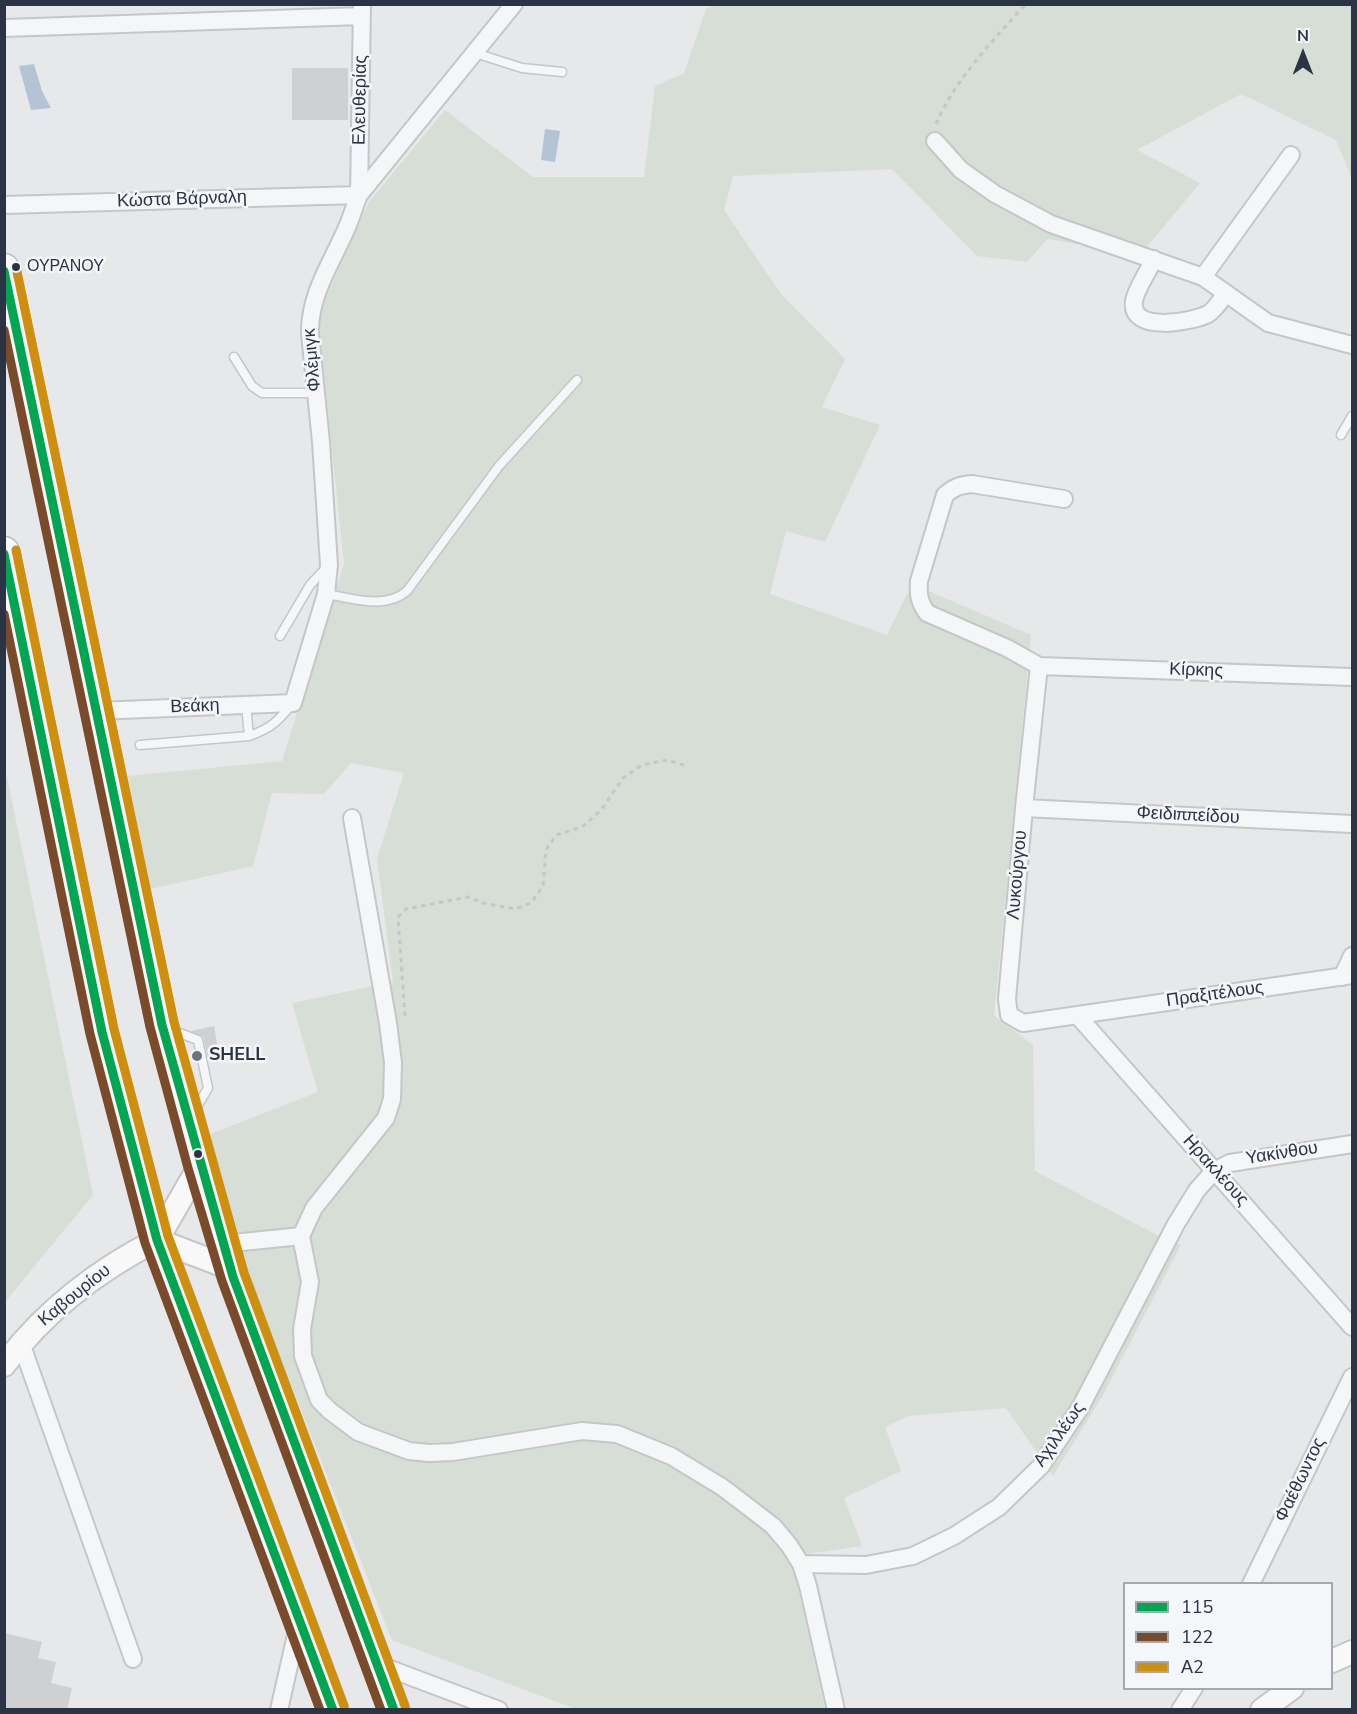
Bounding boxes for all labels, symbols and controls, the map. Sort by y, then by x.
north arrow [1273,24,1333,84]
text: N [1297,25,1309,47]
street label: Ελευθερίας [349,55,373,145]
street label: Κώστα Βάρναλη [117,187,247,213]
place label: ΟΥΡΑΝΟΥ [27,257,104,277]
marker: ΟΥΡΑΝΟΥ [10,261,22,273]
street label: Φλέμιγκ [299,327,327,393]
street label: Κίρκης [1169,659,1223,683]
street label: Βεάκη [170,695,220,719]
street label: Φειδιππείδου [1136,803,1240,829]
street label: Λυκούργου [1003,829,1033,921]
street label: Πραξιτέλους [1165,977,1265,1013]
place label: SHELL [209,1045,265,1067]
marker: SHELL [190,1049,204,1063]
street label: Ηρακλέους [1177,1131,1253,1211]
street label: Υακίνθου [1244,1138,1320,1170]
unlabelled marker [192,1148,204,1160]
street label: Καβουρίου [35,1260,115,1332]
street label: Αχιλλέως [1030,1399,1090,1471]
street label: Φαέθωντος [1271,1434,1331,1526]
legend [1123,1582,1333,1690]
text: 115 [1181,1595,1213,1619]
text: 122 [1181,1625,1213,1649]
text: Α2 [1181,1655,1204,1679]

